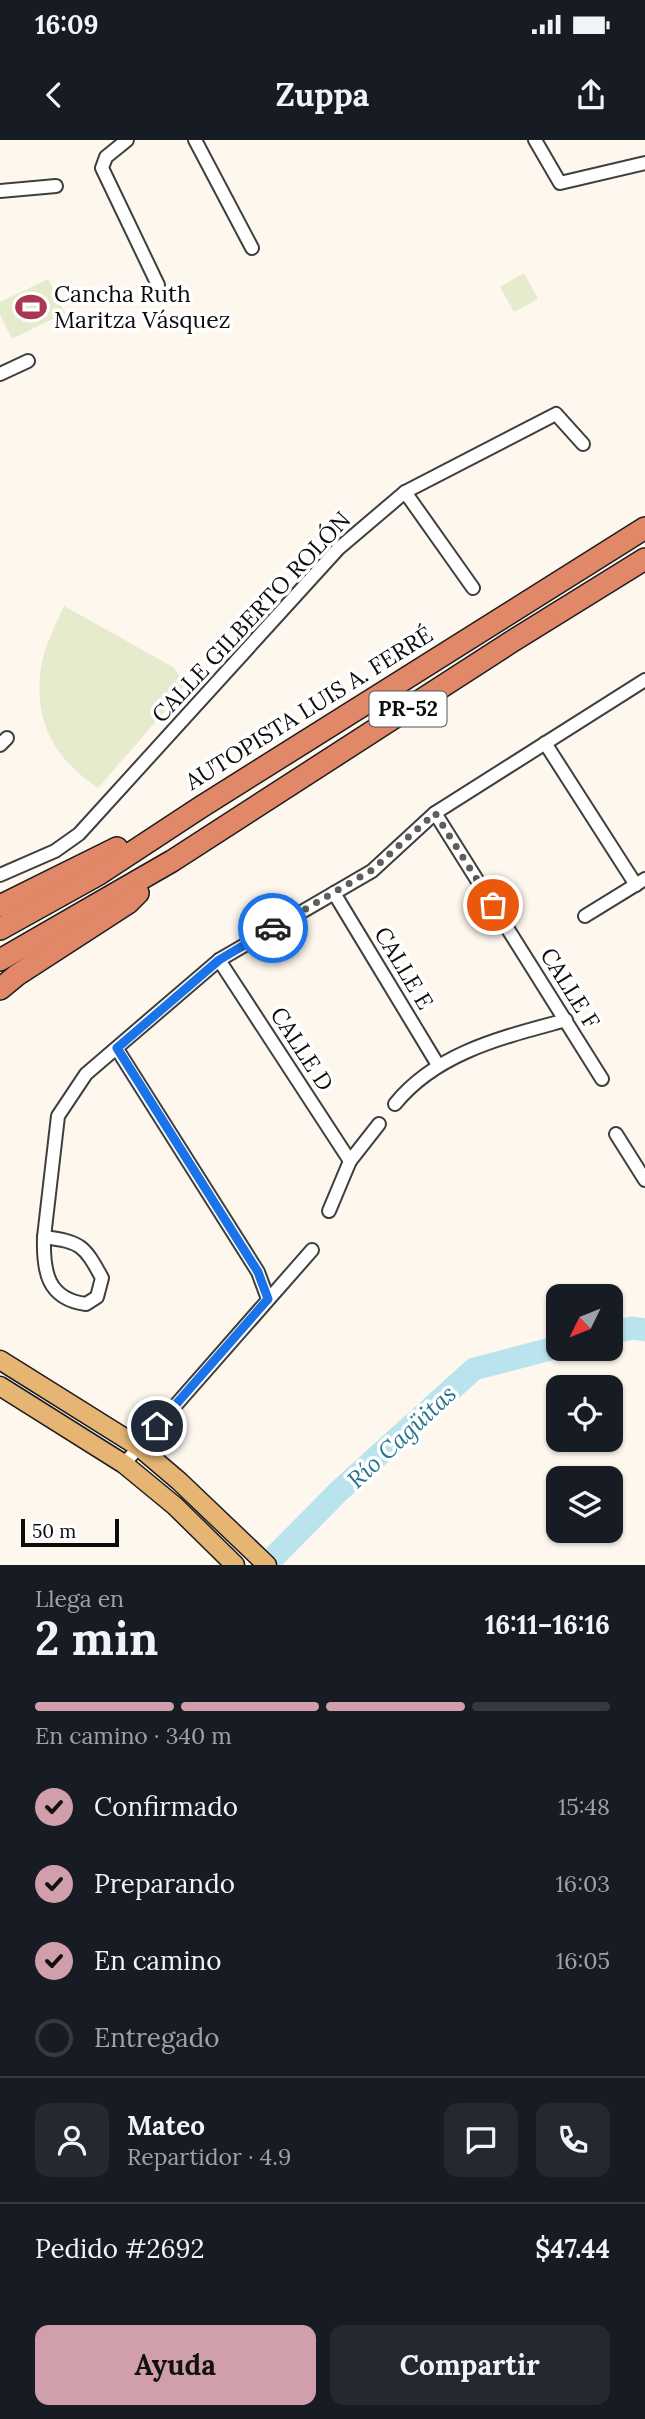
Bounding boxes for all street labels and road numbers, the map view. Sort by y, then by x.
street label: CALLE GILBERTO ROLÓN [145,505,356,728]
street label: AUTOPISTA LUIS A. FERRÉ [179,619,438,796]
road number: PR-52 [370,692,446,726]
street label: CALLE E [368,921,440,1014]
street label: CALLE F [534,942,607,1034]
street label: CALLE D [265,1001,340,1096]

